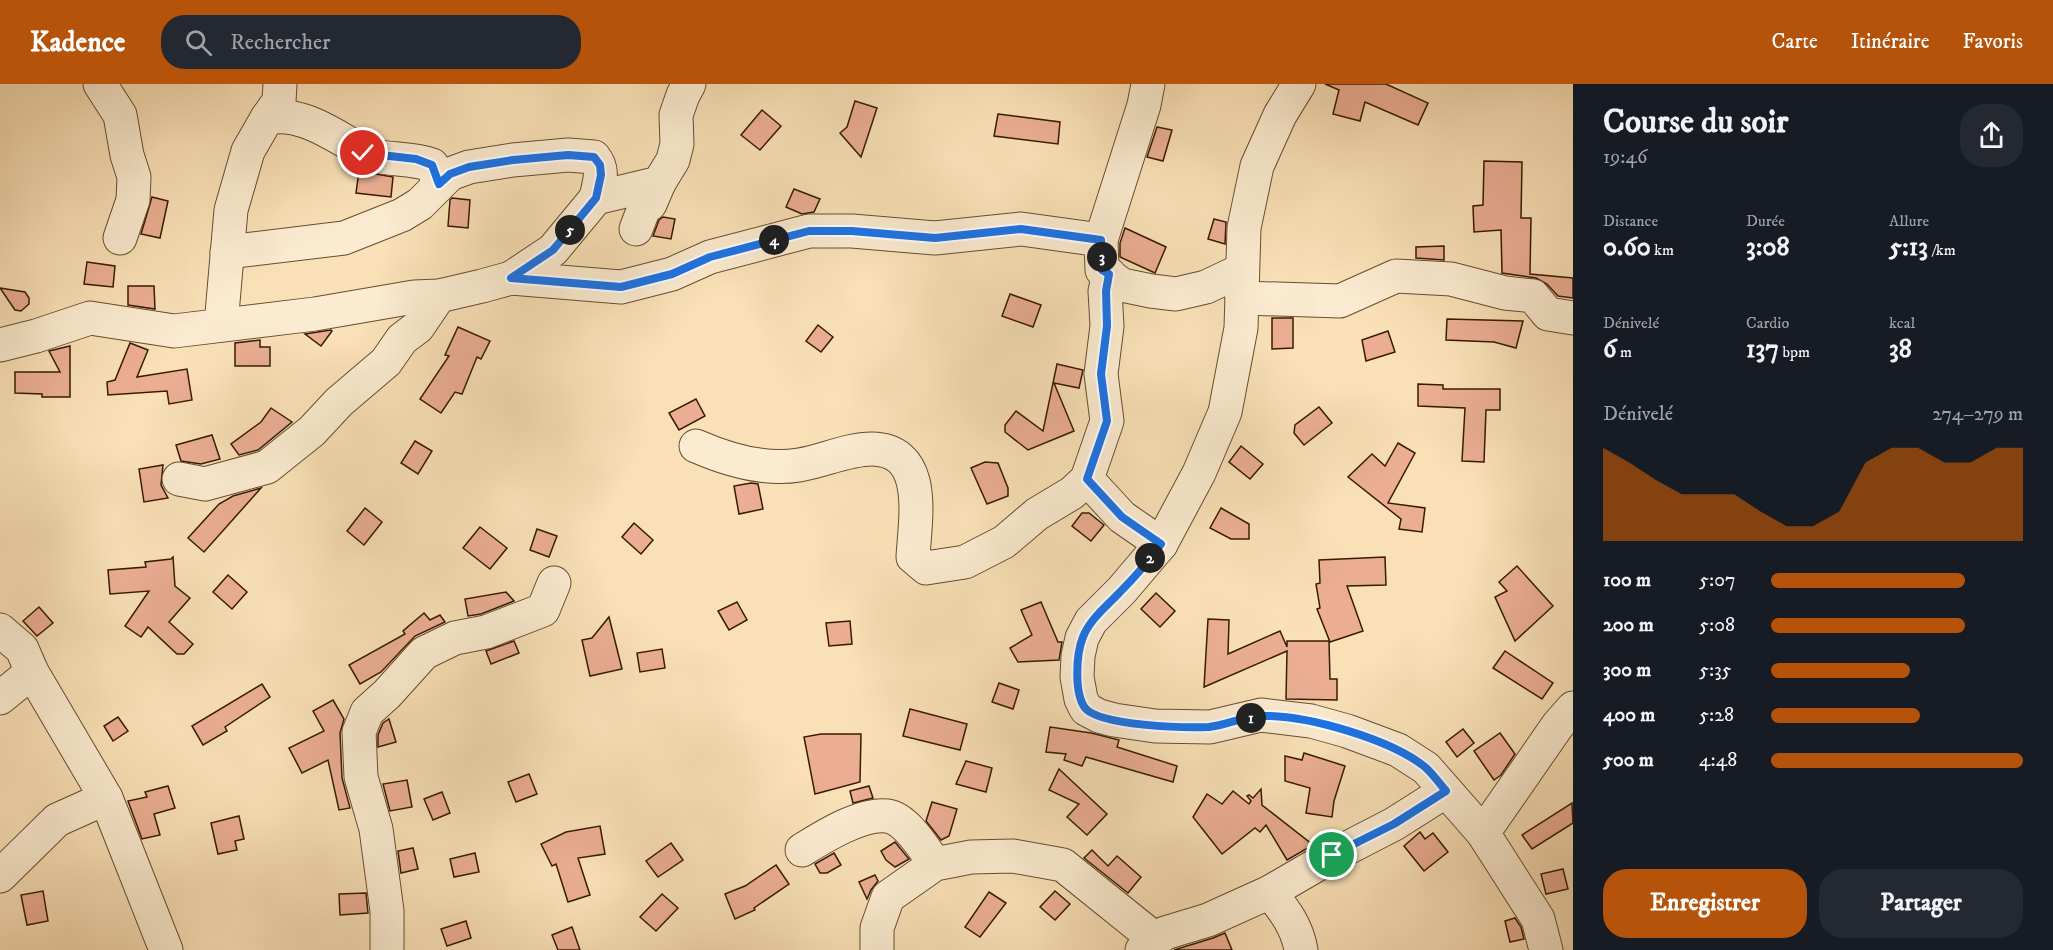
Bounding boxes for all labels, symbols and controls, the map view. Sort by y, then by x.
search box [161,15,581,69]
text: Kadence [30,25,125,60]
icon: search [182,26,215,59]
text: Rechercher [230,29,330,56]
text: Carte [1772,29,1818,55]
text: Itinéraire [1851,29,1929,55]
text: Favoris [1962,29,2023,55]
text: Course du soir [1603,102,1788,143]
button: share [1960,104,2023,167]
pin [337,127,388,178]
icon: check [346,136,379,169]
text: 19:46 [1603,145,1647,170]
text: Distance [1603,211,1658,231]
text: Durée [1746,211,1785,231]
text: Allure [1889,211,1929,231]
pin: 5 [555,215,585,245]
text: 5 [566,220,574,240]
pin: 4 [759,225,789,255]
text: 4 [769,230,779,250]
text: 0.60 [1603,231,1651,264]
text: 3:08 [1746,231,1789,264]
text: 5:13 [1889,231,1928,264]
text: km [1651,240,1674,260]
text: /km [1928,240,1956,260]
pin: 3 [1087,242,1117,272]
text: 3 [1099,247,1105,267]
text: Dénivelé [1603,313,1659,333]
text: Cardio [1746,313,1789,333]
text: kcal [1889,313,1915,333]
text: 6 [1603,333,1617,366]
text: 137 [1746,333,1779,366]
text: 38 [1889,333,1912,366]
text: m [1617,342,1632,362]
text: bpm [1779,342,1810,362]
text: Dénivelé [1603,402,1673,427]
text: 274–279 m [1932,402,2023,427]
pin: 2 [1135,543,1165,573]
text: 2 [1146,548,1154,568]
text: 100 m [1603,568,1651,593]
text: 5:07 [1699,568,1735,593]
text: 200 m [1603,613,1654,638]
text: 5:08 [1699,613,1735,638]
text: 300 m [1603,658,1651,683]
text: 5:35 [1699,658,1732,683]
pin: 1 [1236,703,1266,733]
text: 400 m [1603,703,1655,728]
text: 5:28 [1699,703,1734,728]
text: 1 [1248,708,1254,728]
text: 500 m [1603,748,1654,773]
text: 4:48 [1699,748,1737,773]
pin [1306,829,1357,880]
icon: arrive [1315,838,1348,871]
button: Enregistrer [1603,869,1807,938]
button: Partager [1819,869,2023,938]

